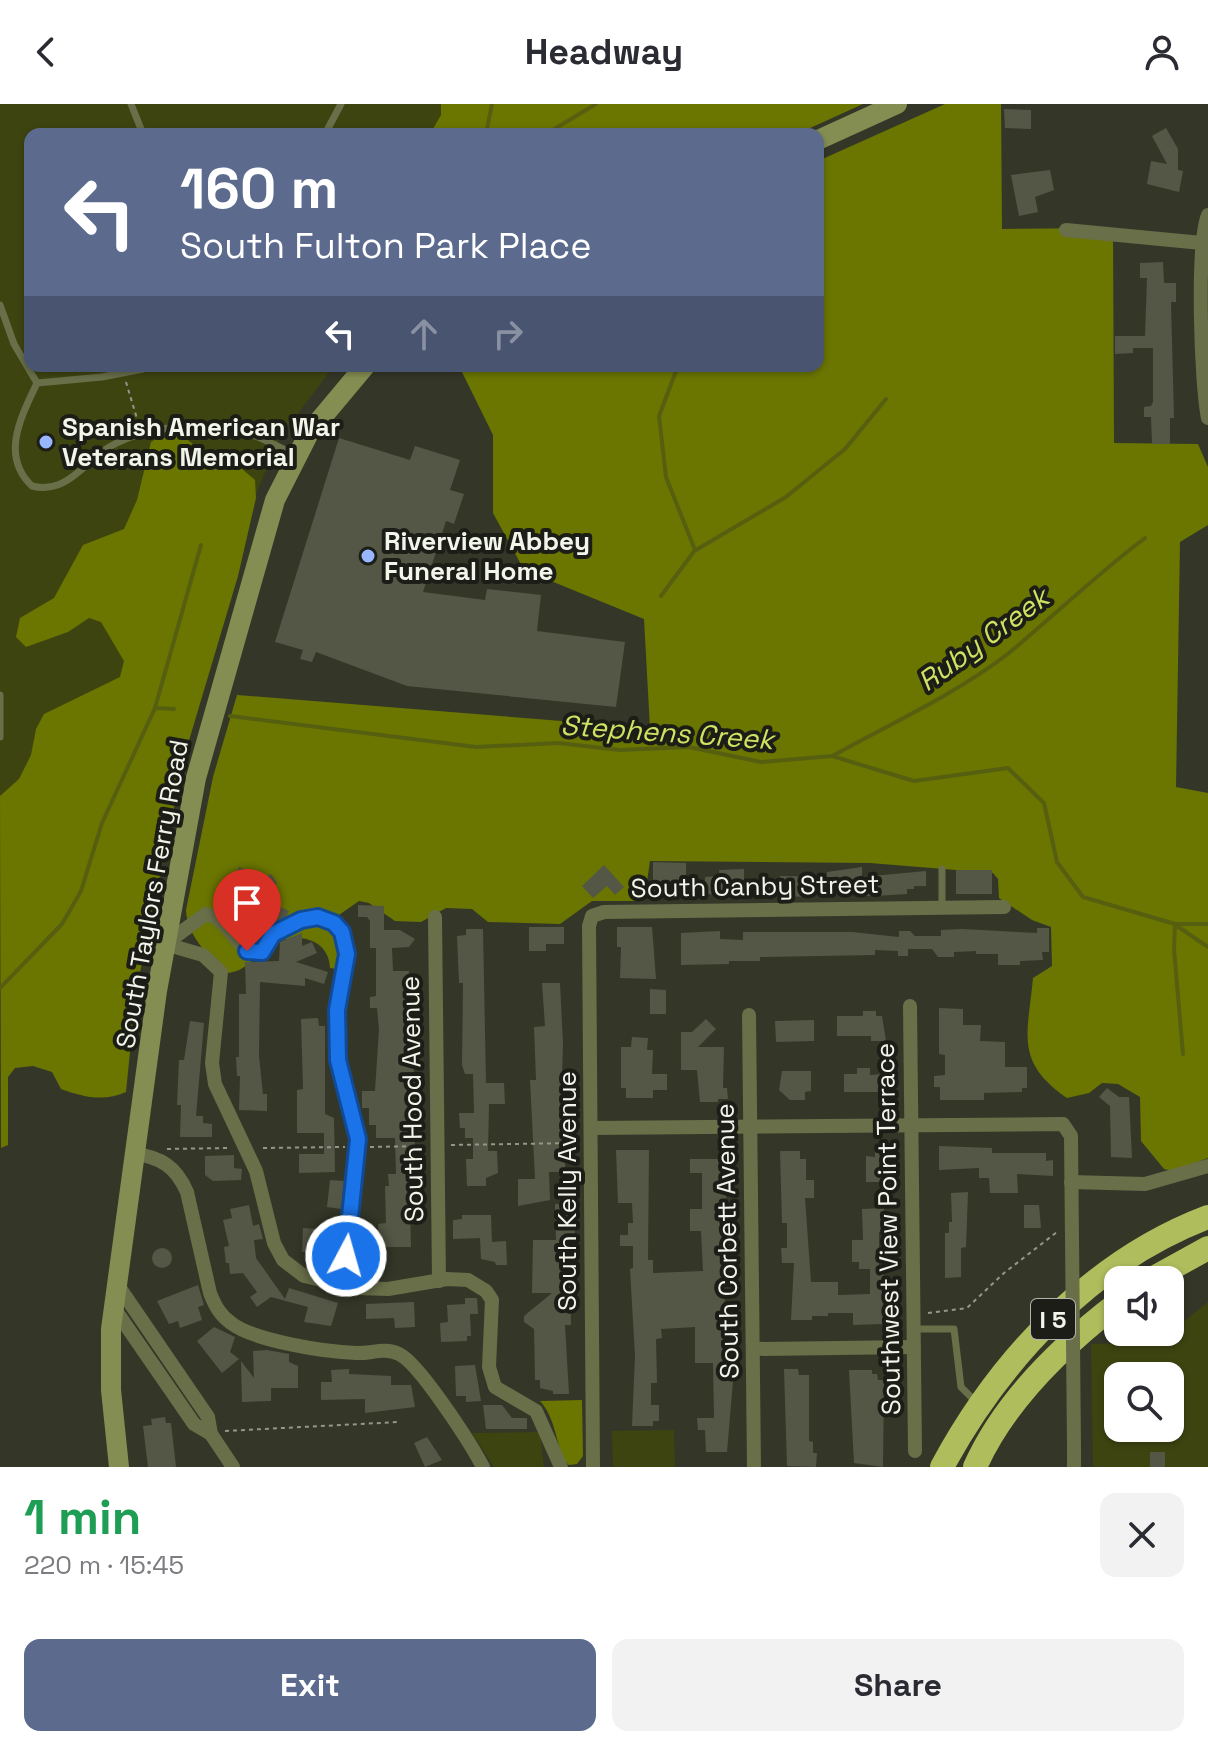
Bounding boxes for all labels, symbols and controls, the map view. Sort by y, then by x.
text: Headway [525,29,683,75]
icon: back [24,30,68,74]
icon: person [1140,30,1184,74]
text: 160 m [180,153,338,224]
icon: left [48,160,152,264]
text: South Fulton Park Place [180,223,592,269]
icon: left [318,312,362,356]
icon: ahead [402,312,446,356]
icon: right [486,312,530,356]
place label: Spanish American War Veterans Memorial [62,410,340,474]
marker: Spanish American War Veterans Memorial [37,433,55,451]
place label: Riverview Abbey Funeral Home [384,524,590,588]
marker: Riverview Abbey Funeral Home [359,547,377,565]
water label: Ruby Creek [910,578,1058,699]
water label: Stephens Creek [559,707,778,758]
street label: South Taylors Ferry Road [108,737,196,1051]
street label: South Canby Street [630,867,880,905]
pin [213,869,281,951]
icon: arrive [225,881,269,925]
street label: South Hood Avenue [393,975,431,1223]
street label: Southwest View Point Terrace [868,1043,908,1415]
street label: South Kelly Avenue [550,1071,584,1311]
street label: South Corbett Avenue [708,1103,746,1379]
position arrow [304,1214,388,1298]
map controls [1104,1266,1184,1442]
button: sound [1104,1266,1184,1346]
road number: I 5 [1031,1299,1075,1339]
button: search [1104,1362,1184,1442]
text: 1 min [24,1487,141,1548]
button: close [1100,1493,1184,1577]
text: 220 m · 15:45 [24,1548,184,1582]
button: Exit [24,1639,596,1731]
button: Share [612,1639,1184,1731]

